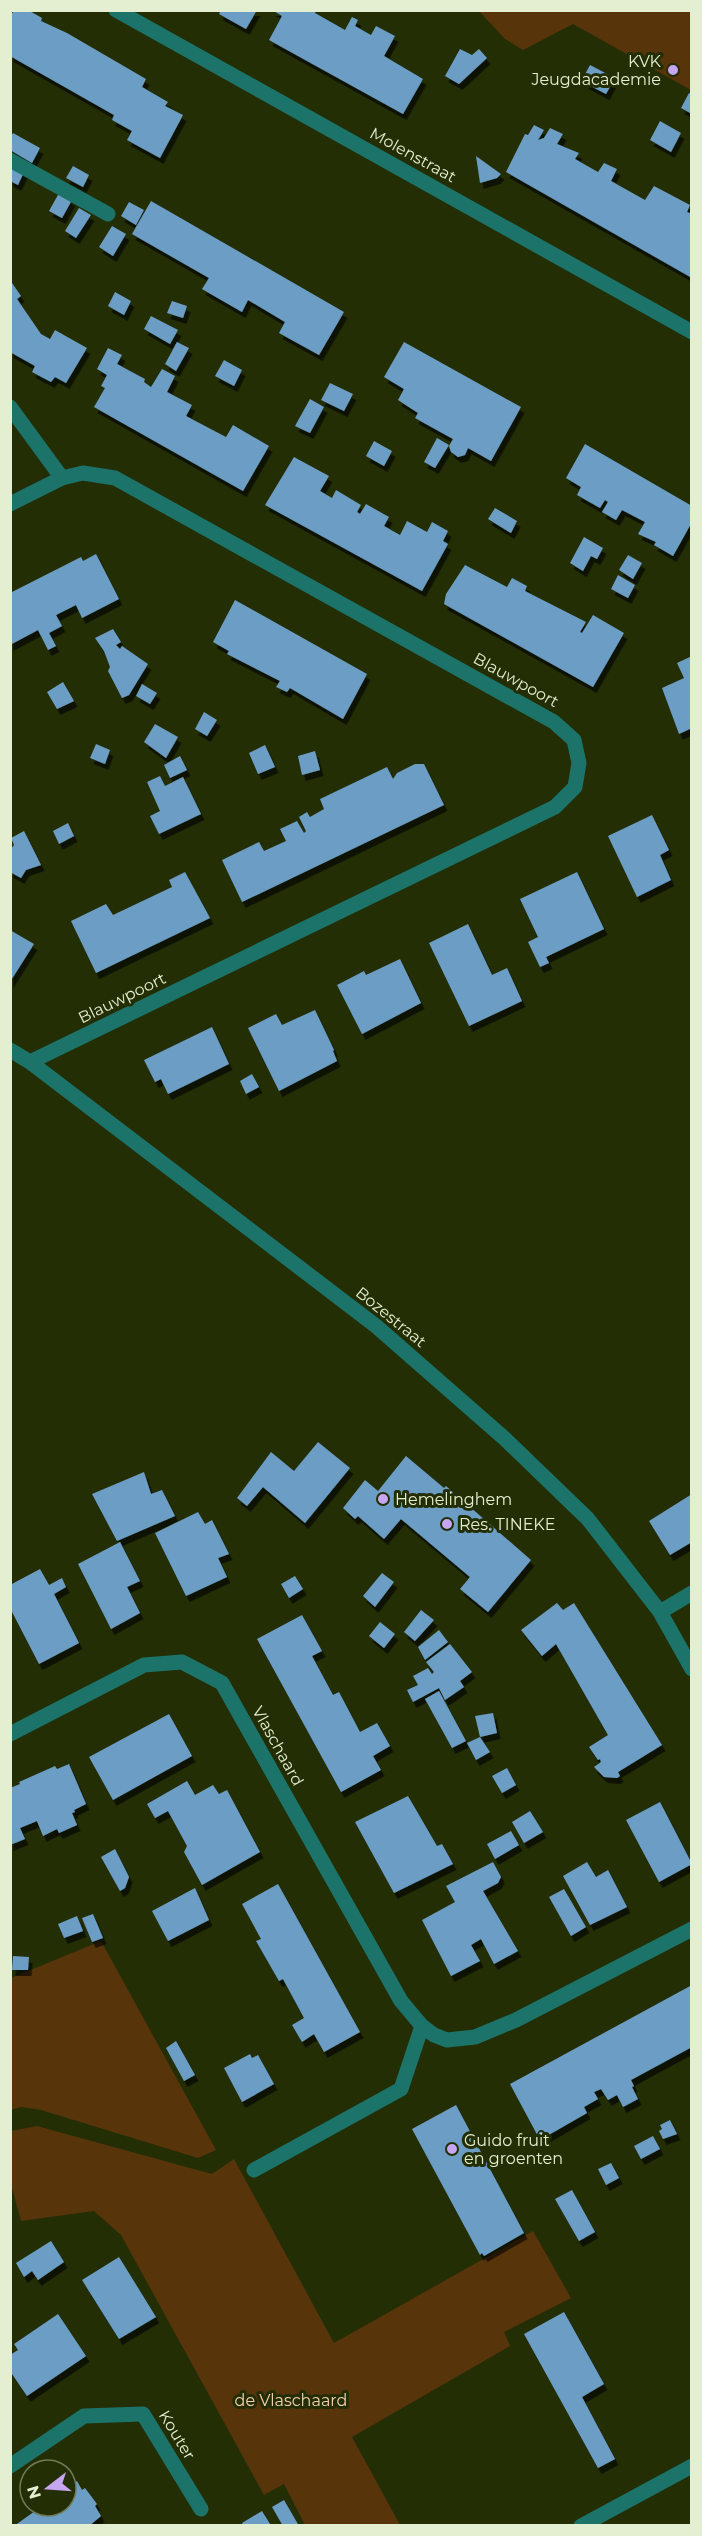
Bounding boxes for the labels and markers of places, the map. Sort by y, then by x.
place label: KVK Jeugdacademie [530,52,662,89]
marker: KVK Jeugdacademie [666,63,680,77]
place label: Hemelinghem [395,1490,512,1509]
marker: Hemelinghem [376,1492,390,1506]
place label: Res. TINEKE [459,1515,555,1534]
marker: Res. TINEKE [440,1517,454,1531]
place label: Guido fruit en groenten [464,2131,563,2168]
marker: Guido fruit en groenten [445,2142,459,2156]

